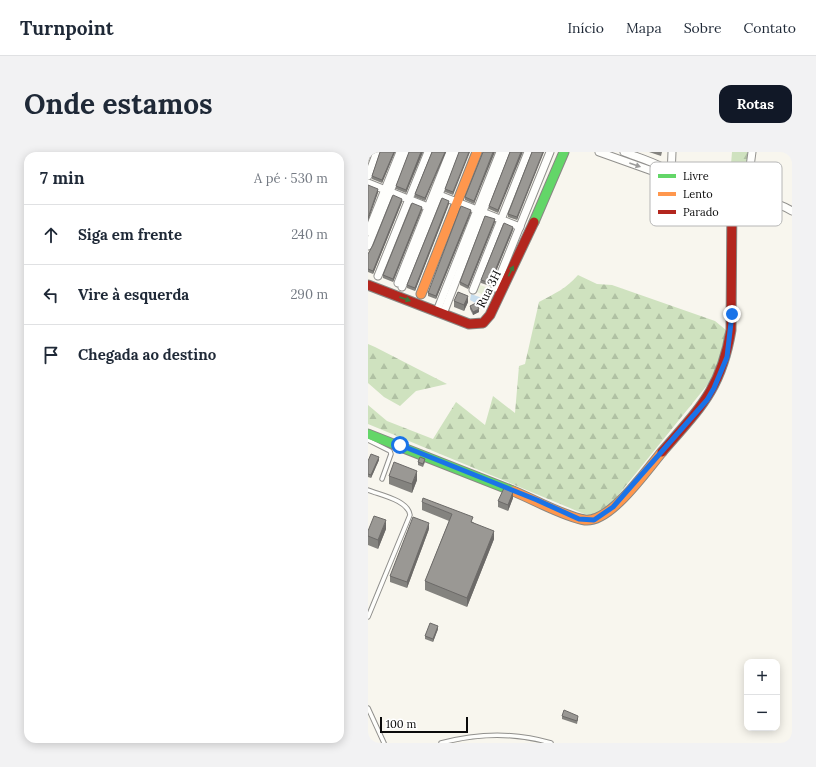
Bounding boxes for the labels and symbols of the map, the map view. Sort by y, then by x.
legend [650,162,782,226]
one-way arrow [629,163,641,169]
text: Livre [683,169,709,183]
text: Lento [683,187,713,201]
text: Parado [683,205,719,219]
one-way arrow [508,265,515,276]
street label: Rua 3H [473,267,504,310]
one-way arrow [399,296,411,302]
route end [723,305,741,323]
route start [391,436,409,454]
scale bar [380,715,468,734]

